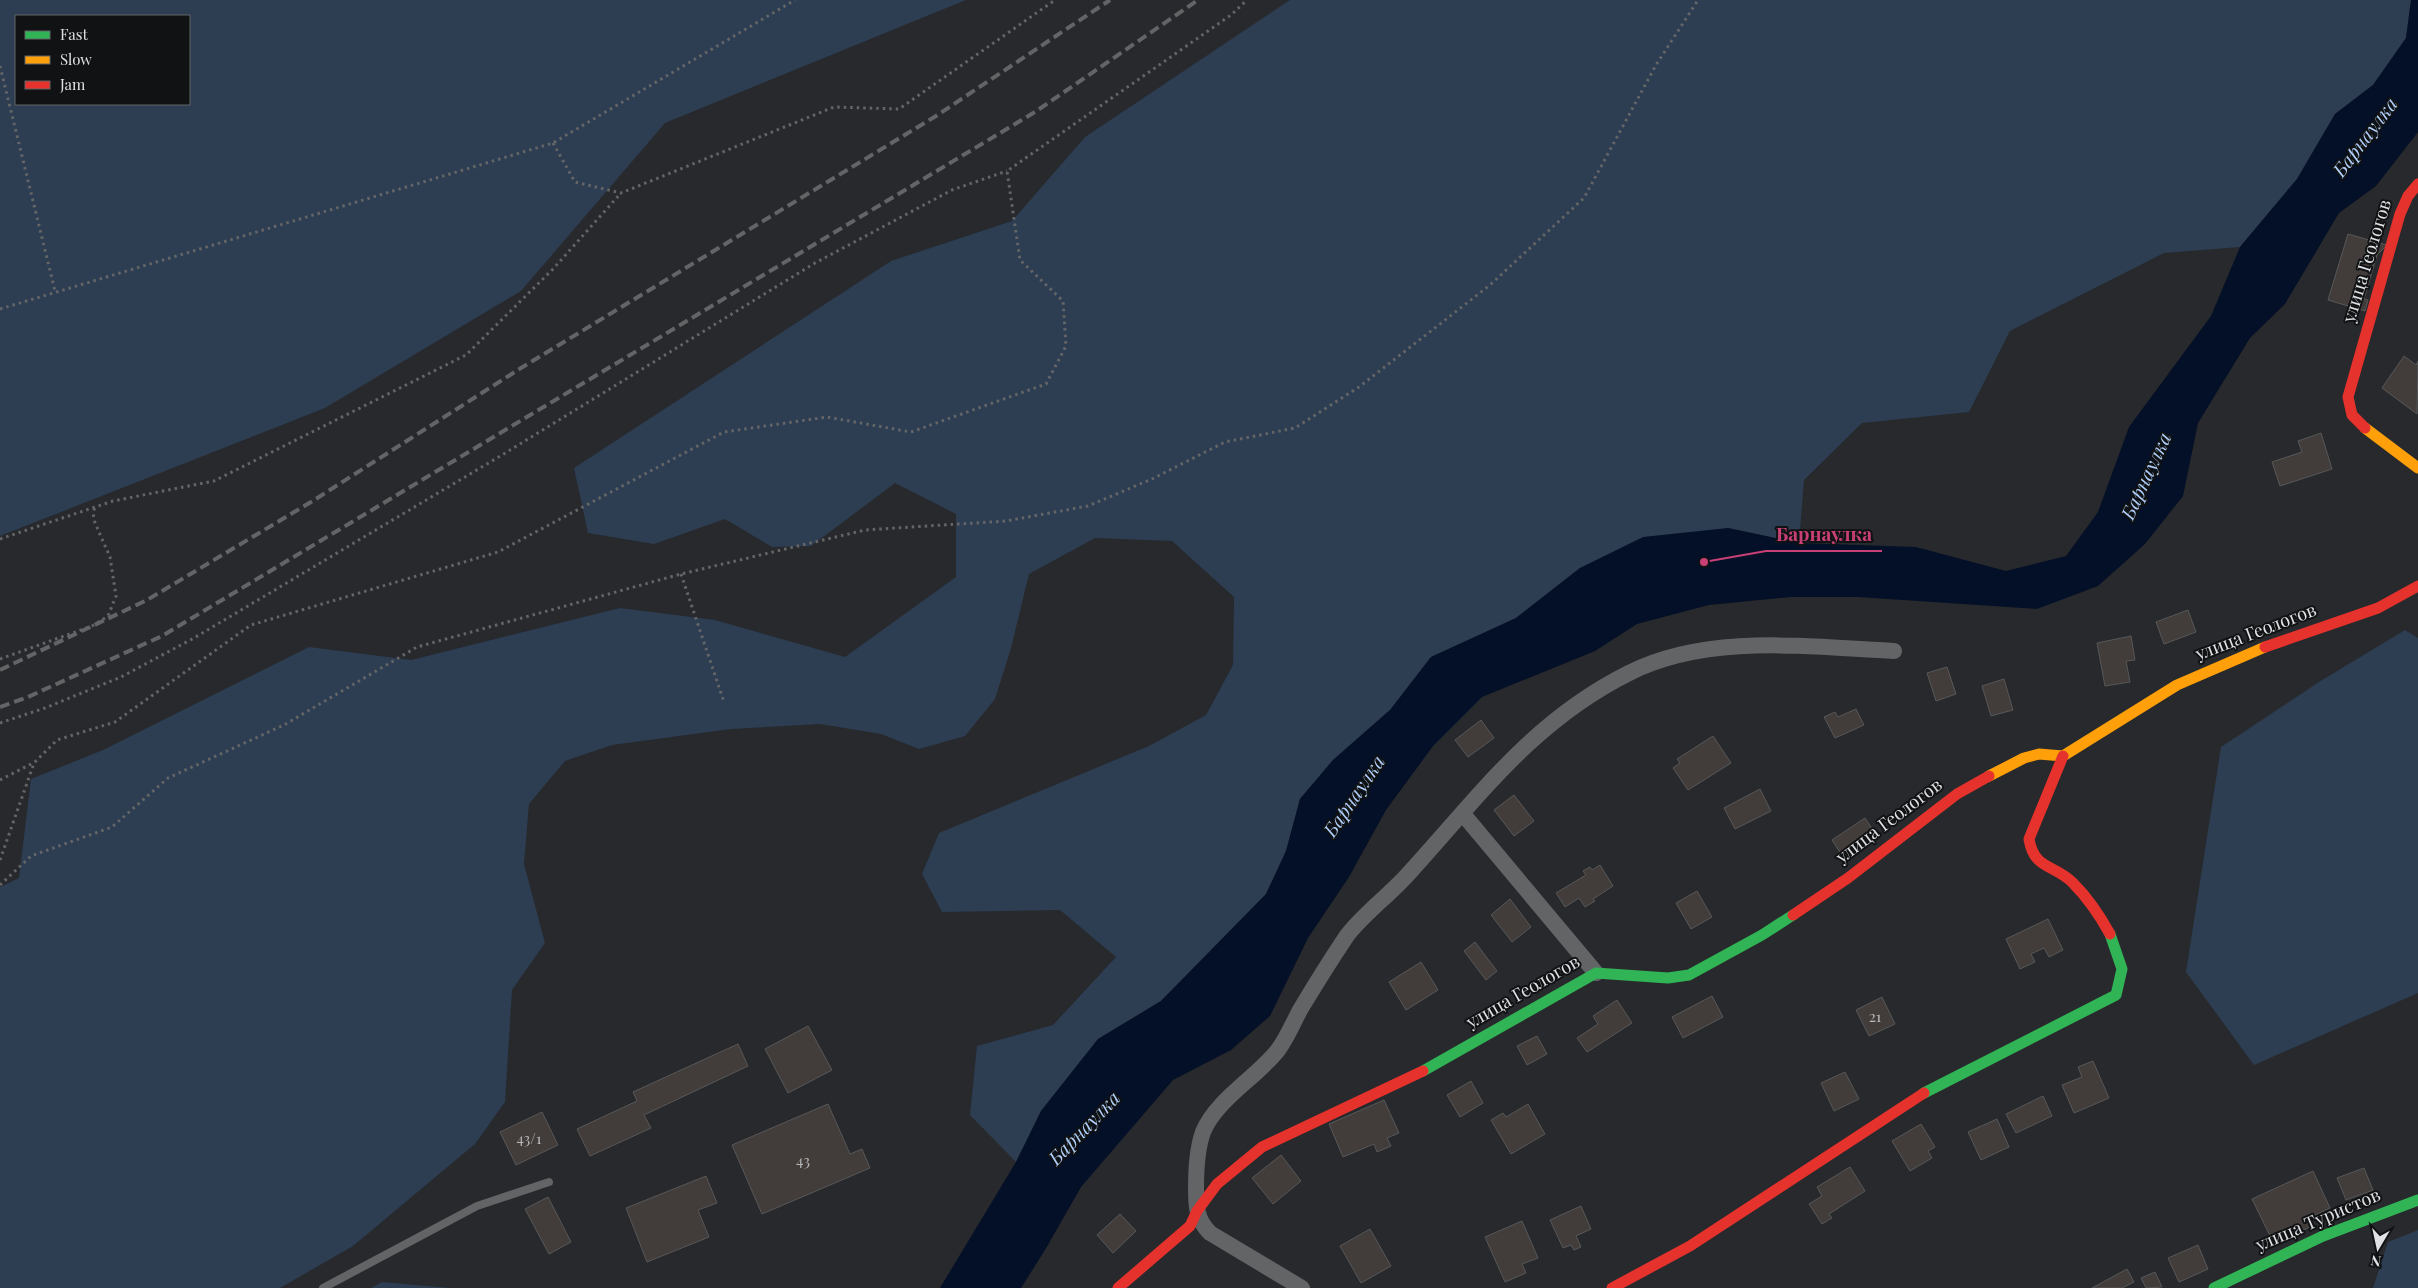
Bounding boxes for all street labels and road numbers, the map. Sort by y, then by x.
street label: улица Геологов [2336,196,2396,326]
street label: улица Геологов [2191,597,2320,665]
street label: улица Геологов [1829,772,1947,869]
street label: улица Геологов [1460,949,1584,1034]
street label: улица Туристов [2251,1182,2384,1257]

